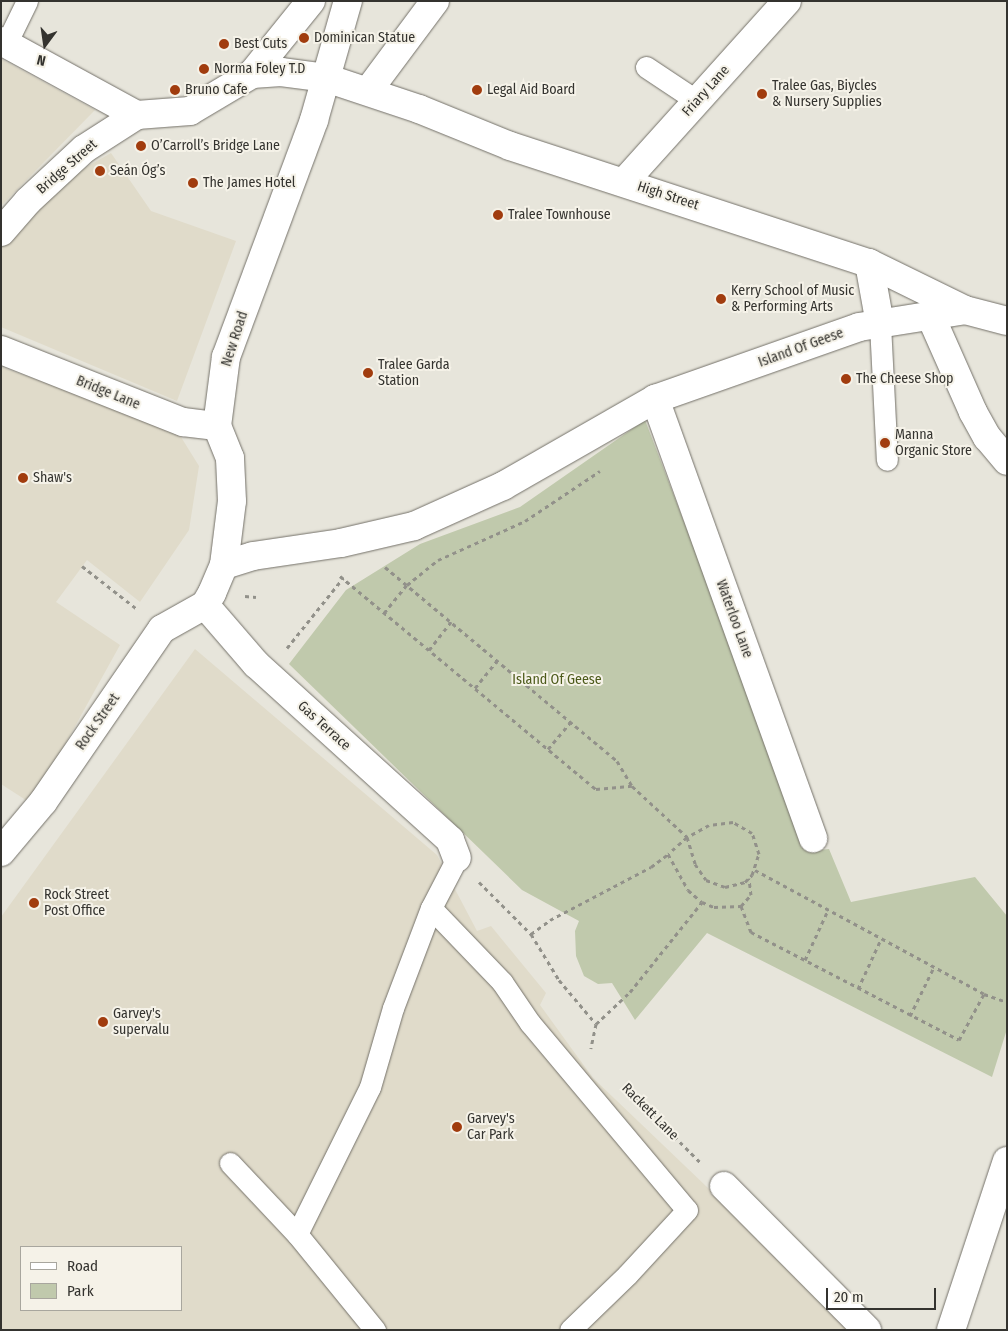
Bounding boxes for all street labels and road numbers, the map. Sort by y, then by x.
street label: Friary Lane [679,62,733,120]
street label: Bridge Street [33,136,101,198]
street label: High Street [635,178,701,214]
street label: New Road [218,309,252,369]
street label: Island Of Geese [756,325,846,371]
street label: Bridge Lane [74,373,142,413]
street label: Waterloo Lane [712,578,756,660]
street label: Rock Street [72,691,124,753]
street label: Gas Terrace [294,698,354,754]
street label: Rackett Lane [618,1080,682,1144]

